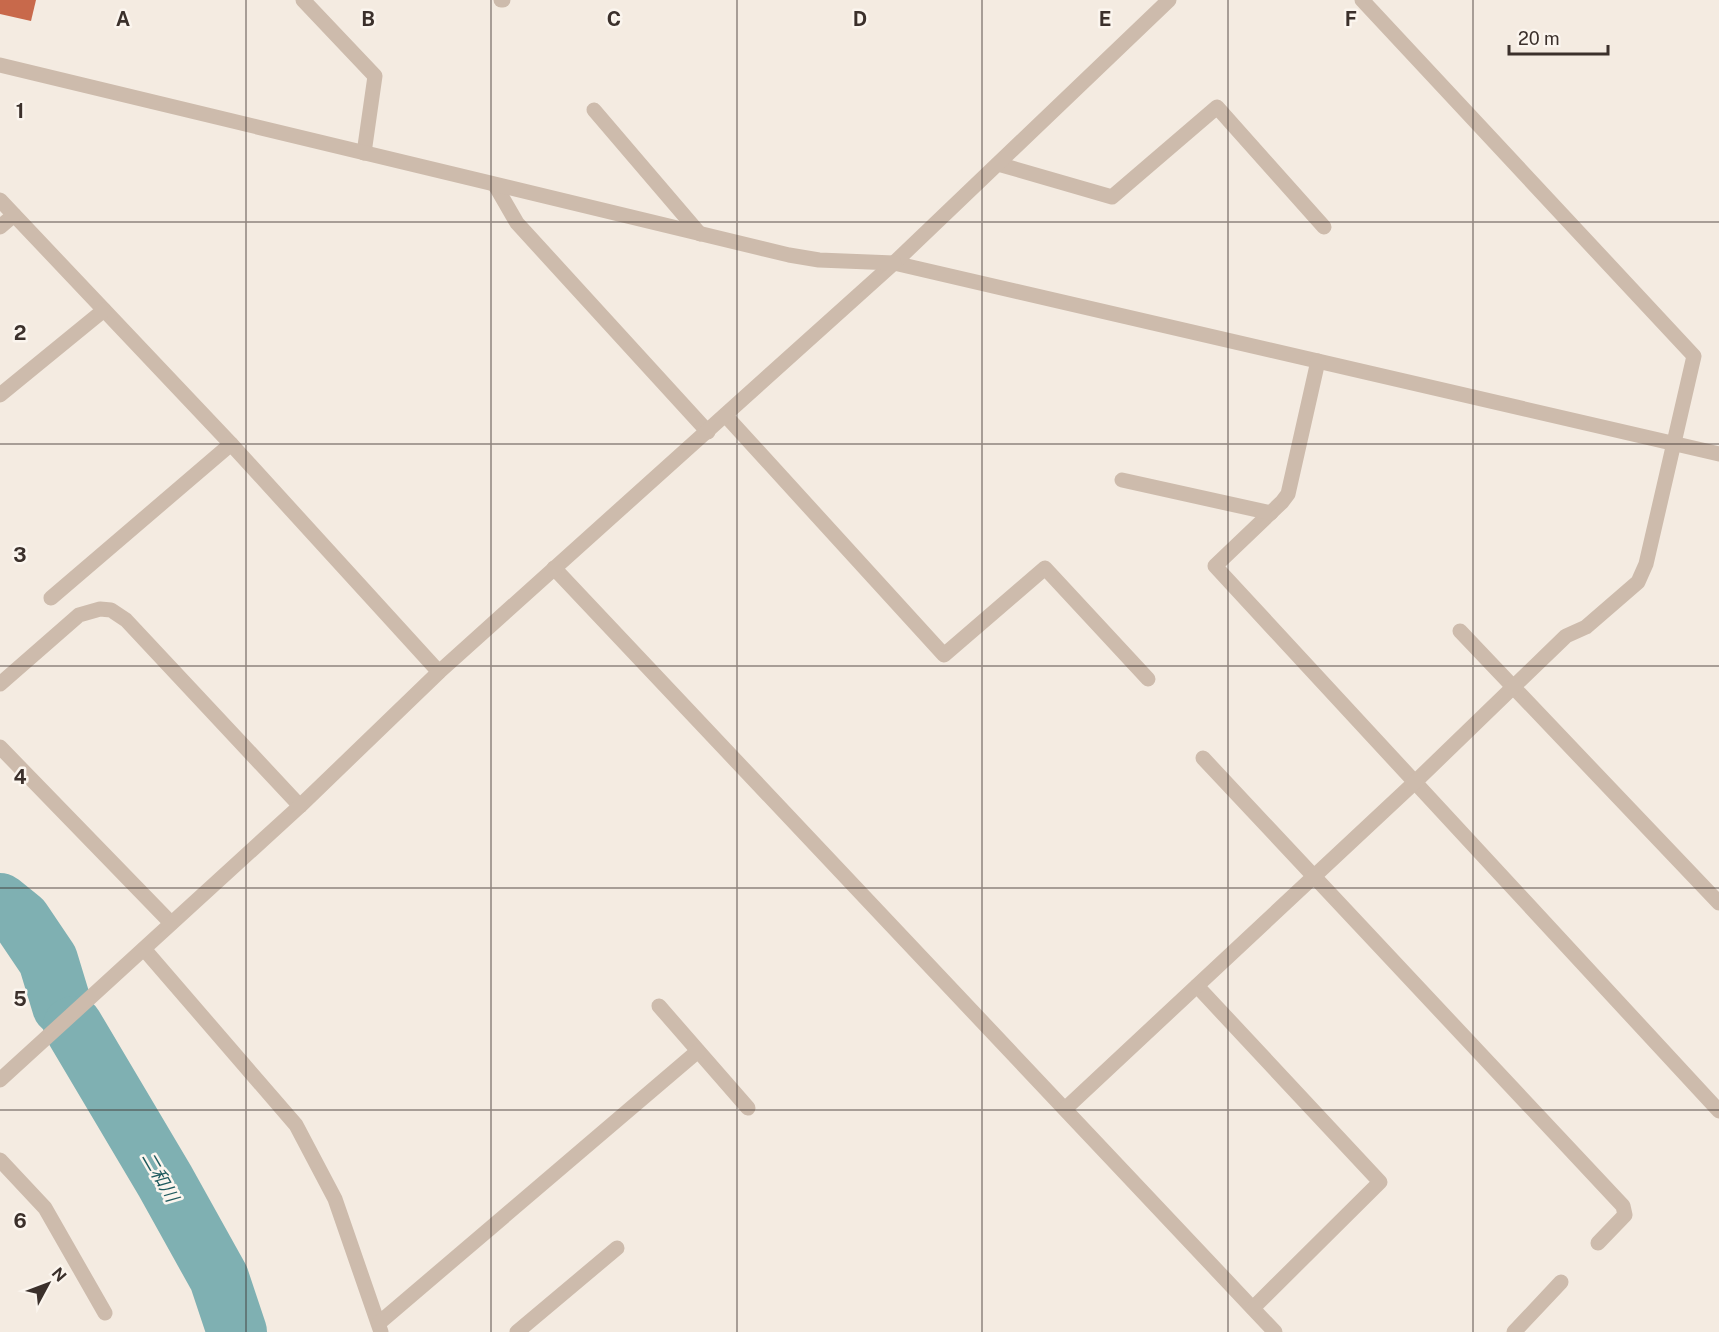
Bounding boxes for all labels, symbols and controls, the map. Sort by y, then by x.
text: A [116,7,130,31]
text: B [361,7,375,31]
text: C [607,7,621,31]
text: D [853,7,867,31]
text: E [1099,7,1111,31]
text: F [1345,7,1357,31]
scale bar [1509,18,1608,56]
text: 20 m [1518,28,1560,49]
text: 1 [16,99,24,123]
text: 2 [14,321,26,345]
text: 3 [13,543,27,567]
text: 4 [13,765,27,789]
text: 5 [13,987,27,1011]
water label: 二和川 [138,1148,184,1207]
text: 6 [13,1209,27,1233]
north arrow [18,1254,78,1314]
text: N [48,1264,70,1285]

